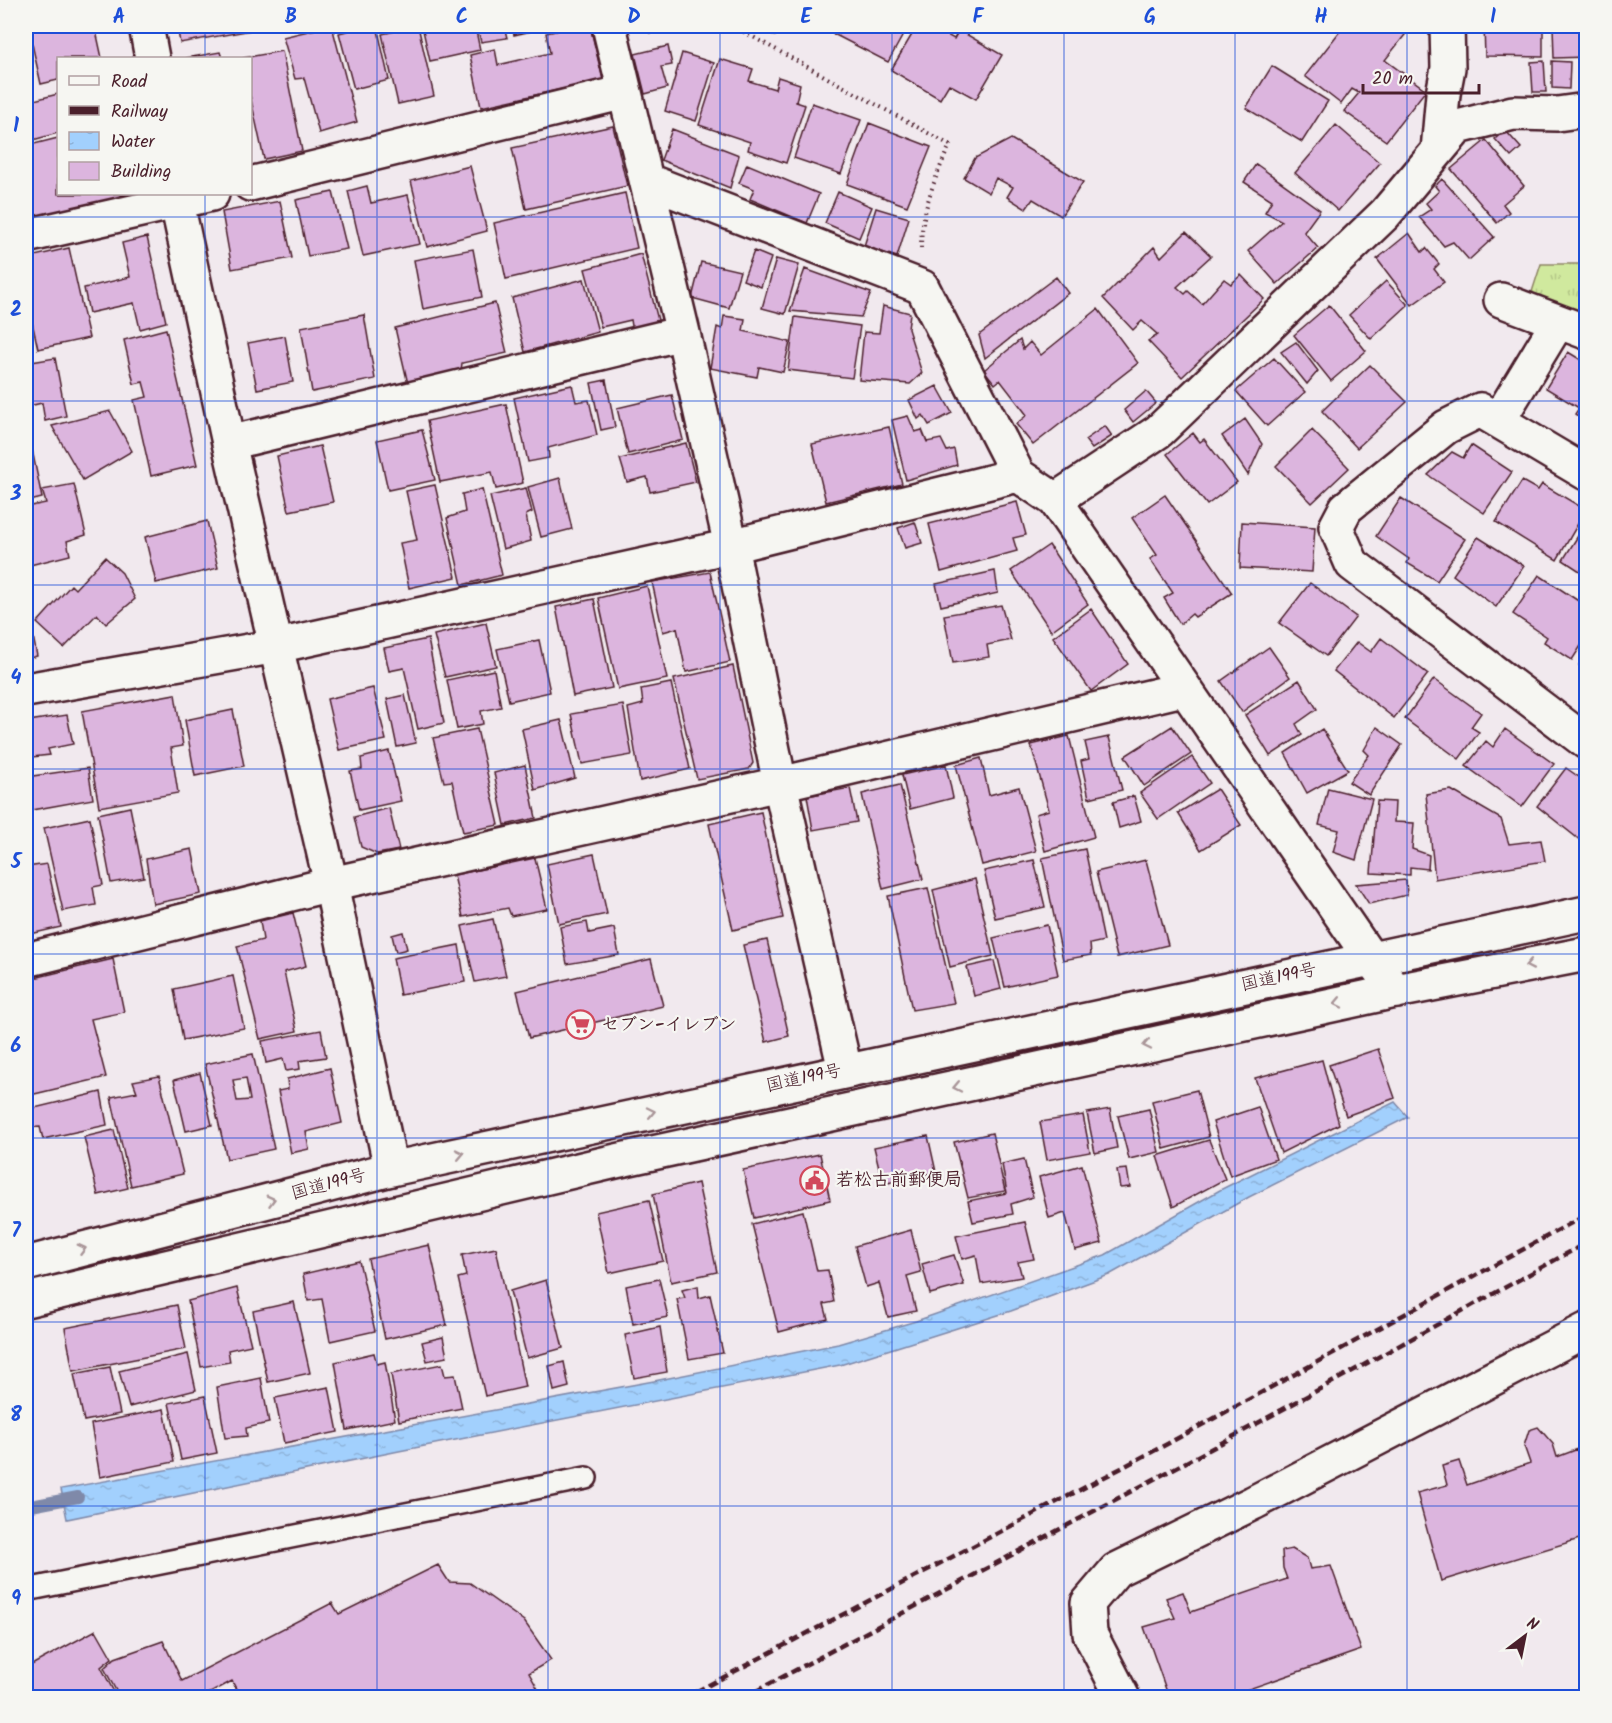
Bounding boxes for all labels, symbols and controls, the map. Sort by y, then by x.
text: A [113,2,125,34]
text: B [285,2,297,34]
text: C [456,2,468,34]
text: D [627,2,641,34]
text: E [800,2,812,34]
text: F [973,2,985,34]
text: G [1144,2,1156,34]
text: H [1314,2,1328,34]
text: I [1490,2,1496,34]
legend [57,57,252,195]
scale bar [1363,57,1478,95]
text: 20 m [1372,65,1413,94]
text: Road [111,68,148,97]
text: Railway [111,98,168,127]
text: 1 [13,111,19,143]
text: Water [111,128,156,157]
text: Building [111,158,171,187]
text: 2 [10,295,22,327]
text: 3 [10,479,22,511]
text: 4 [11,663,22,695]
text: 5 [10,847,23,879]
street label: 国道199号 [1238,956,1320,1000]
one-way arrow [1524,958,1534,971]
one-way arrow [1333,996,1343,1009]
supermarket icon: セブン-イレブン [564,1009,596,1041]
place label: セブン-イレブン [601,1011,737,1040]
text: 6 [11,1031,22,1063]
one-way arrow [1143,1038,1153,1051]
street label: 国道199号 [763,1057,845,1101]
one-way arrow [952,1079,962,1092]
one-way arrow [646,1107,656,1120]
one-way arrow [455,1148,465,1161]
street label: 国道199号 [288,1161,370,1209]
public building icon: 若松古前郵便局 [799,1164,831,1196]
place label: 若松古前郵便局 [836,1166,962,1195]
one-way arrow [265,1195,276,1207]
text: 7 [11,1216,21,1248]
one-way arrow [76,1244,87,1256]
text: 8 [10,1400,22,1432]
text: 9 [11,1584,21,1616]
north arrow [1495,1606,1555,1666]
text: N [1521,1611,1543,1638]

